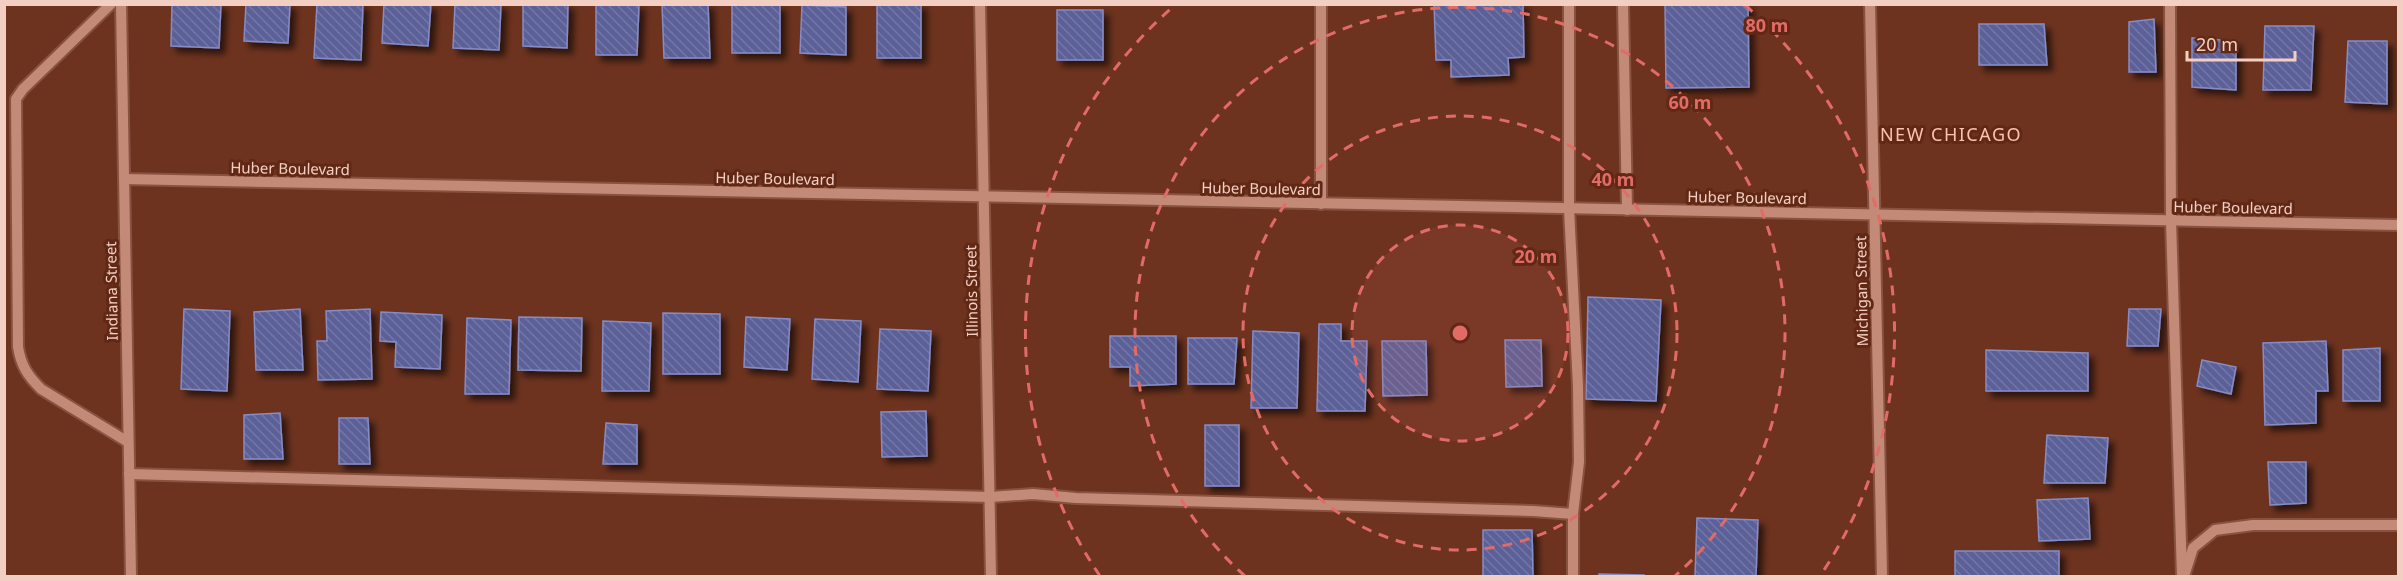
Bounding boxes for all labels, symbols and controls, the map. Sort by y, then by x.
text: 80 m [1746,13,1788,37]
scale bar [2187,24,2295,62]
text: 20 m [2196,32,2238,56]
text: 60 m [1669,90,1711,114]
district label: NEW CHICAGO [1880,122,2022,146]
street label: Huber Boulevard [230,157,350,179]
street label: Huber Boulevard [715,167,835,189]
text: 40 m [1592,167,1634,191]
street label: Huber Boulevard [1201,177,1321,199]
street label: Huber Boulevard [1687,186,1807,208]
street label: Huber Boulevard [2173,196,2293,218]
street label: Michigan Street [1850,235,1872,346]
street label: Indiana Street [100,241,122,341]
street label: Illinois Street [960,244,982,337]
text: 20 m [1515,244,1557,268]
centre of rings [1450,323,1470,343]

